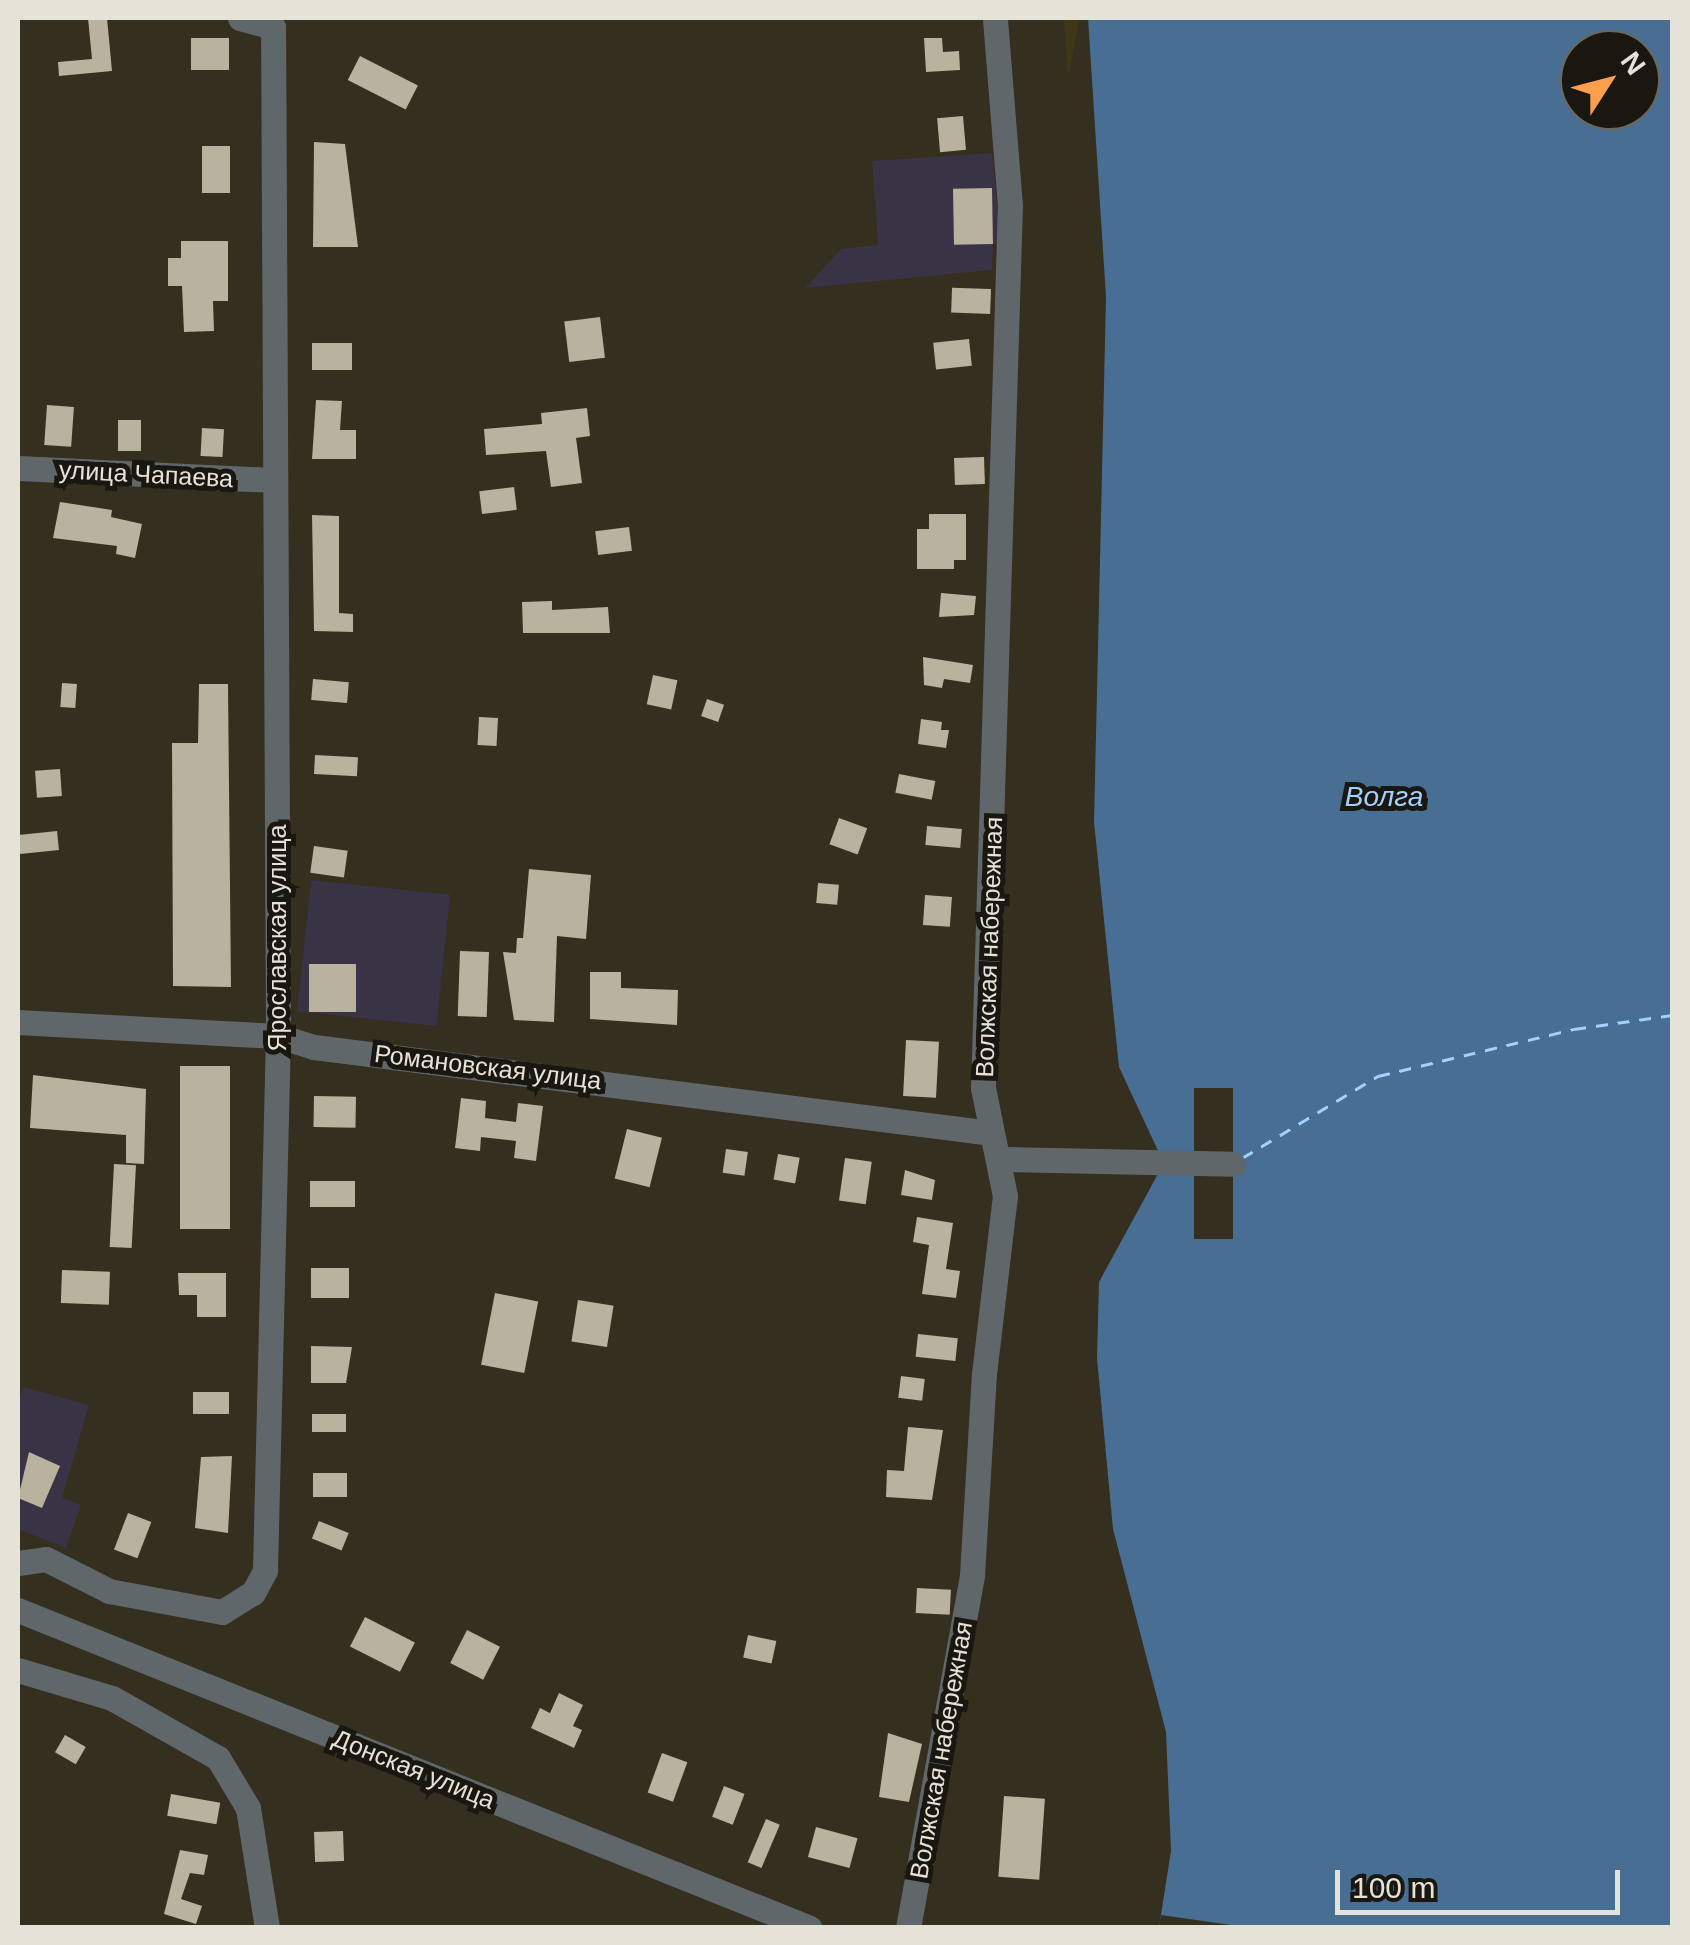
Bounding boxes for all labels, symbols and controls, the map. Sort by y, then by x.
north arrow [1560,30,1660,130]
text: N [1615,46,1652,81]
street label: улица Чапаева [58,454,234,494]
water label: Волга [1345,780,1423,814]
street label: Волжская набережная [969,816,1009,1078]
street label: Ярославская улица [262,825,292,1051]
street label: Романовская улица [373,1038,603,1096]
street label: Волжская набережная [904,1619,978,1881]
street label: Донская улица [329,1723,499,1815]
scale bar [1340,1850,1625,1912]
text: 100 m [1352,1871,1435,1904]

